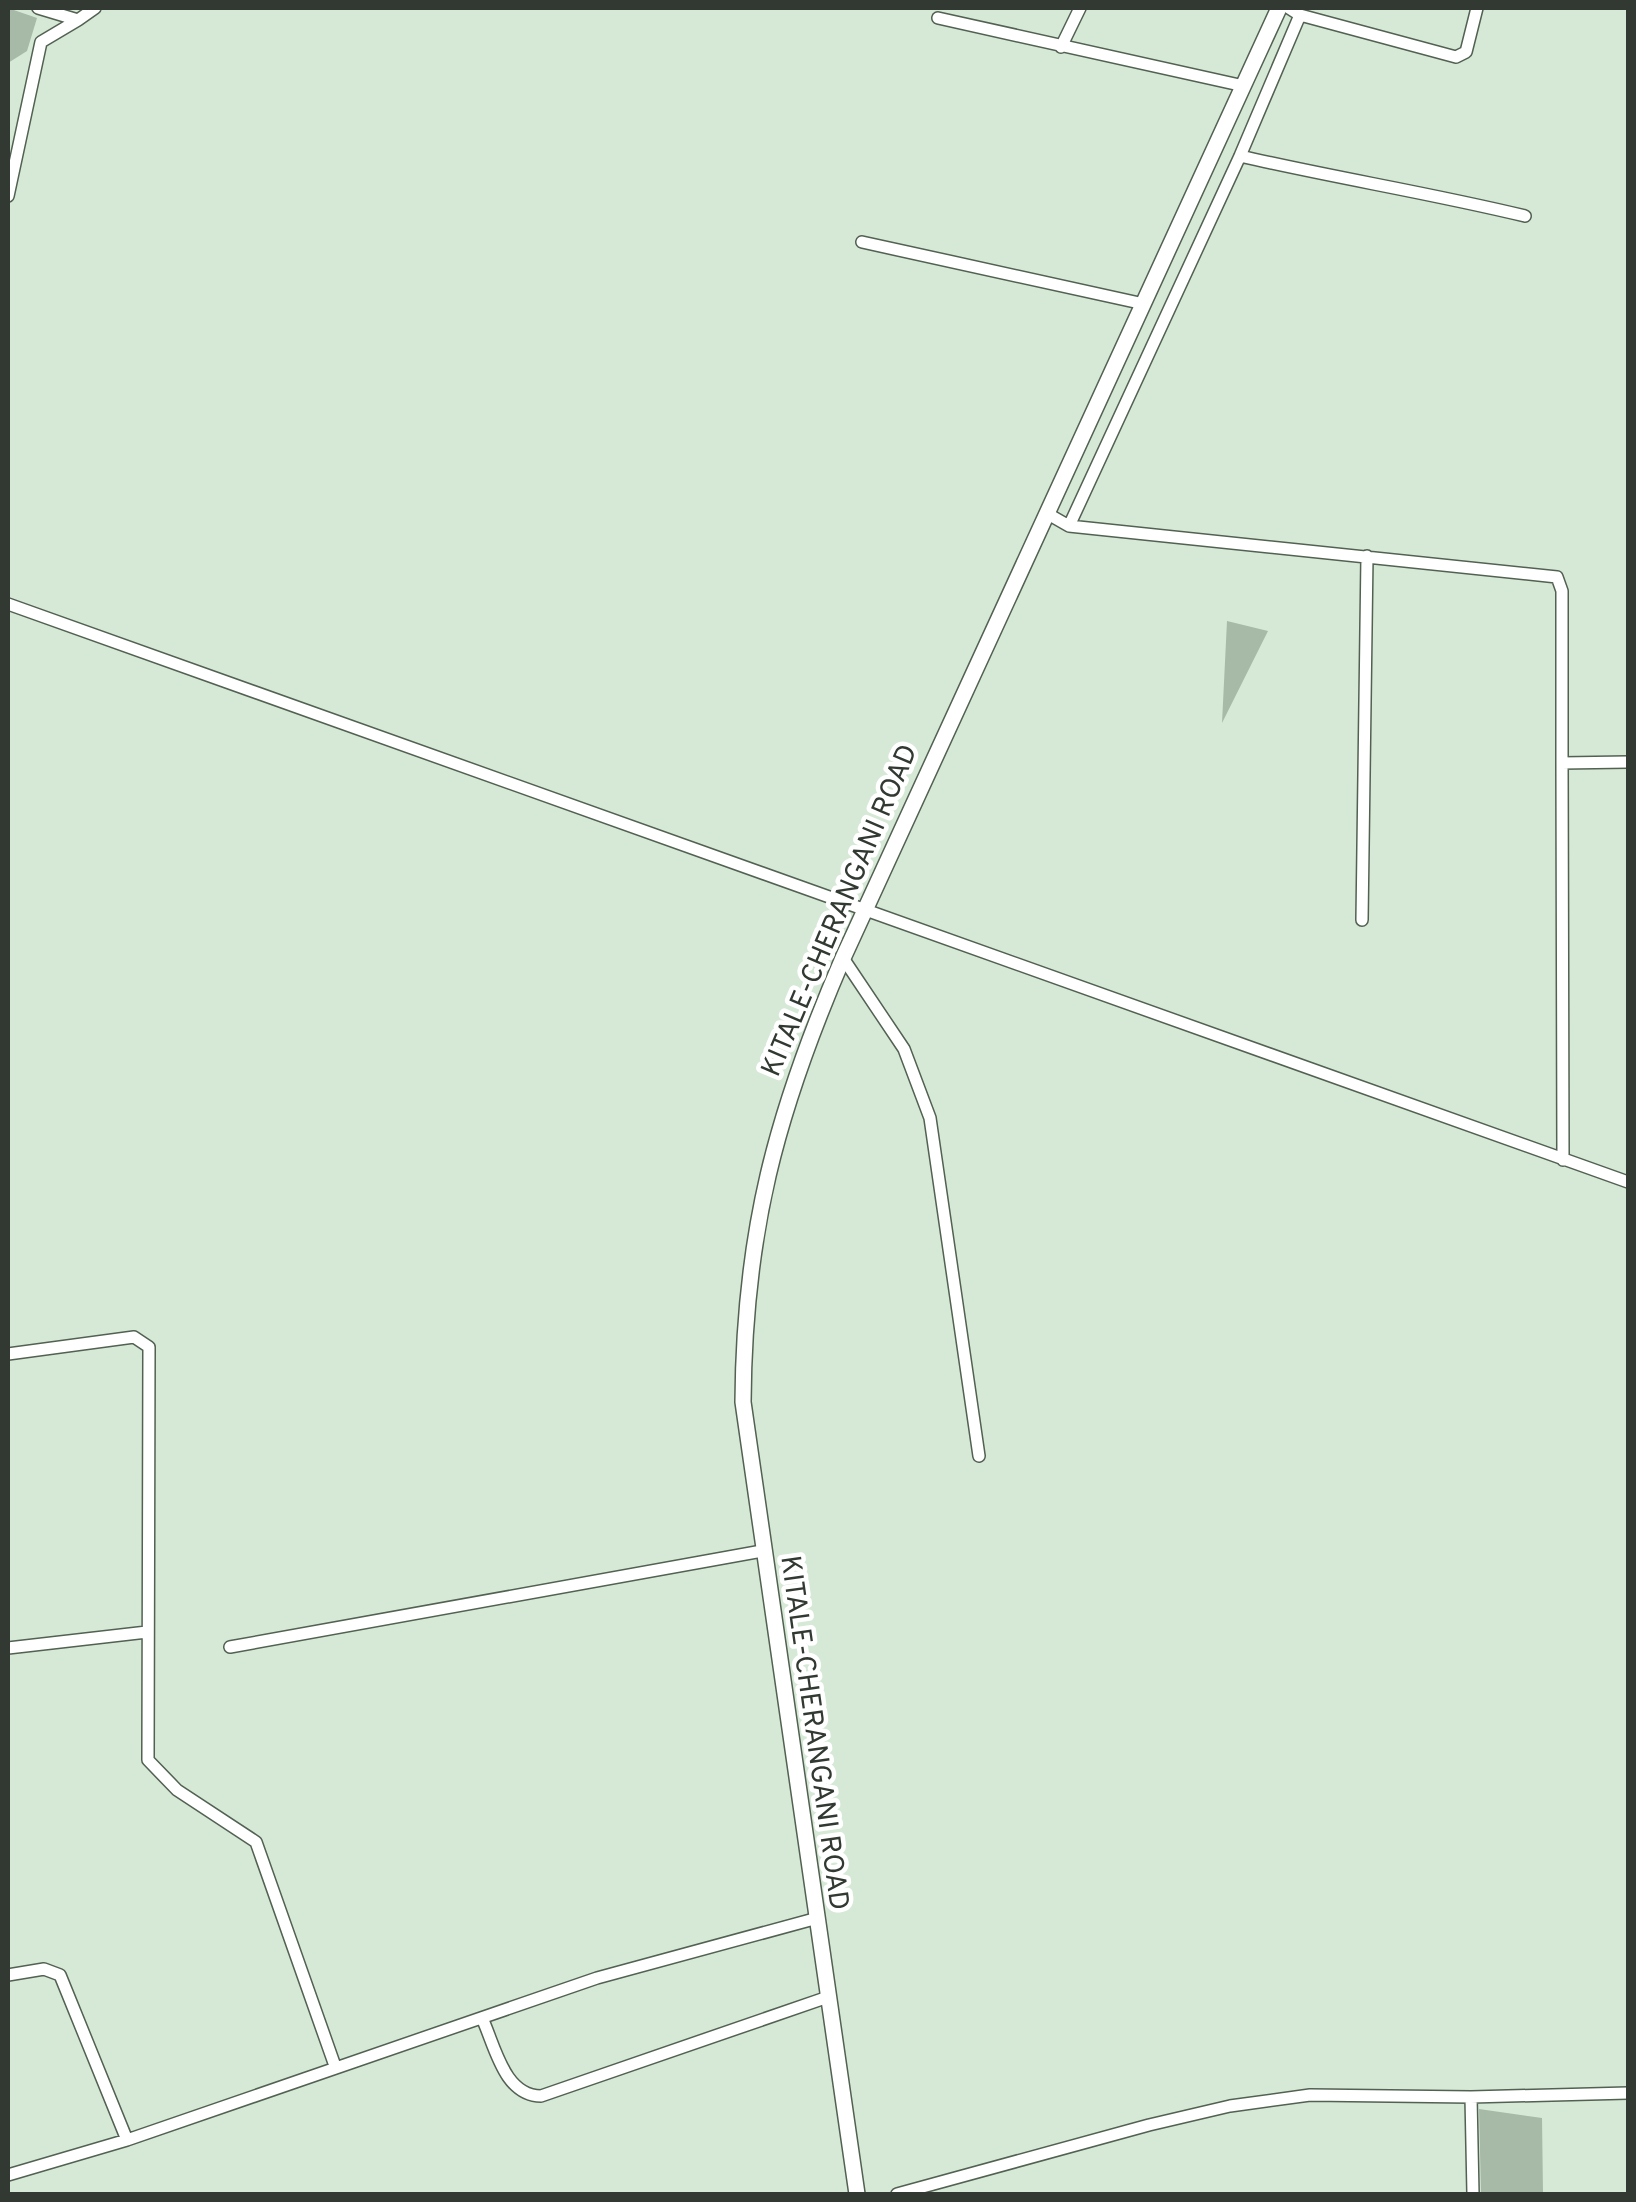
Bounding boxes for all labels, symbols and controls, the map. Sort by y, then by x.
street label: KITALE-CHERANGANI ROAD [755,739,927,1083]
street label: KITALE-CHERANGANI ROAD [770,1553,856,1913]

